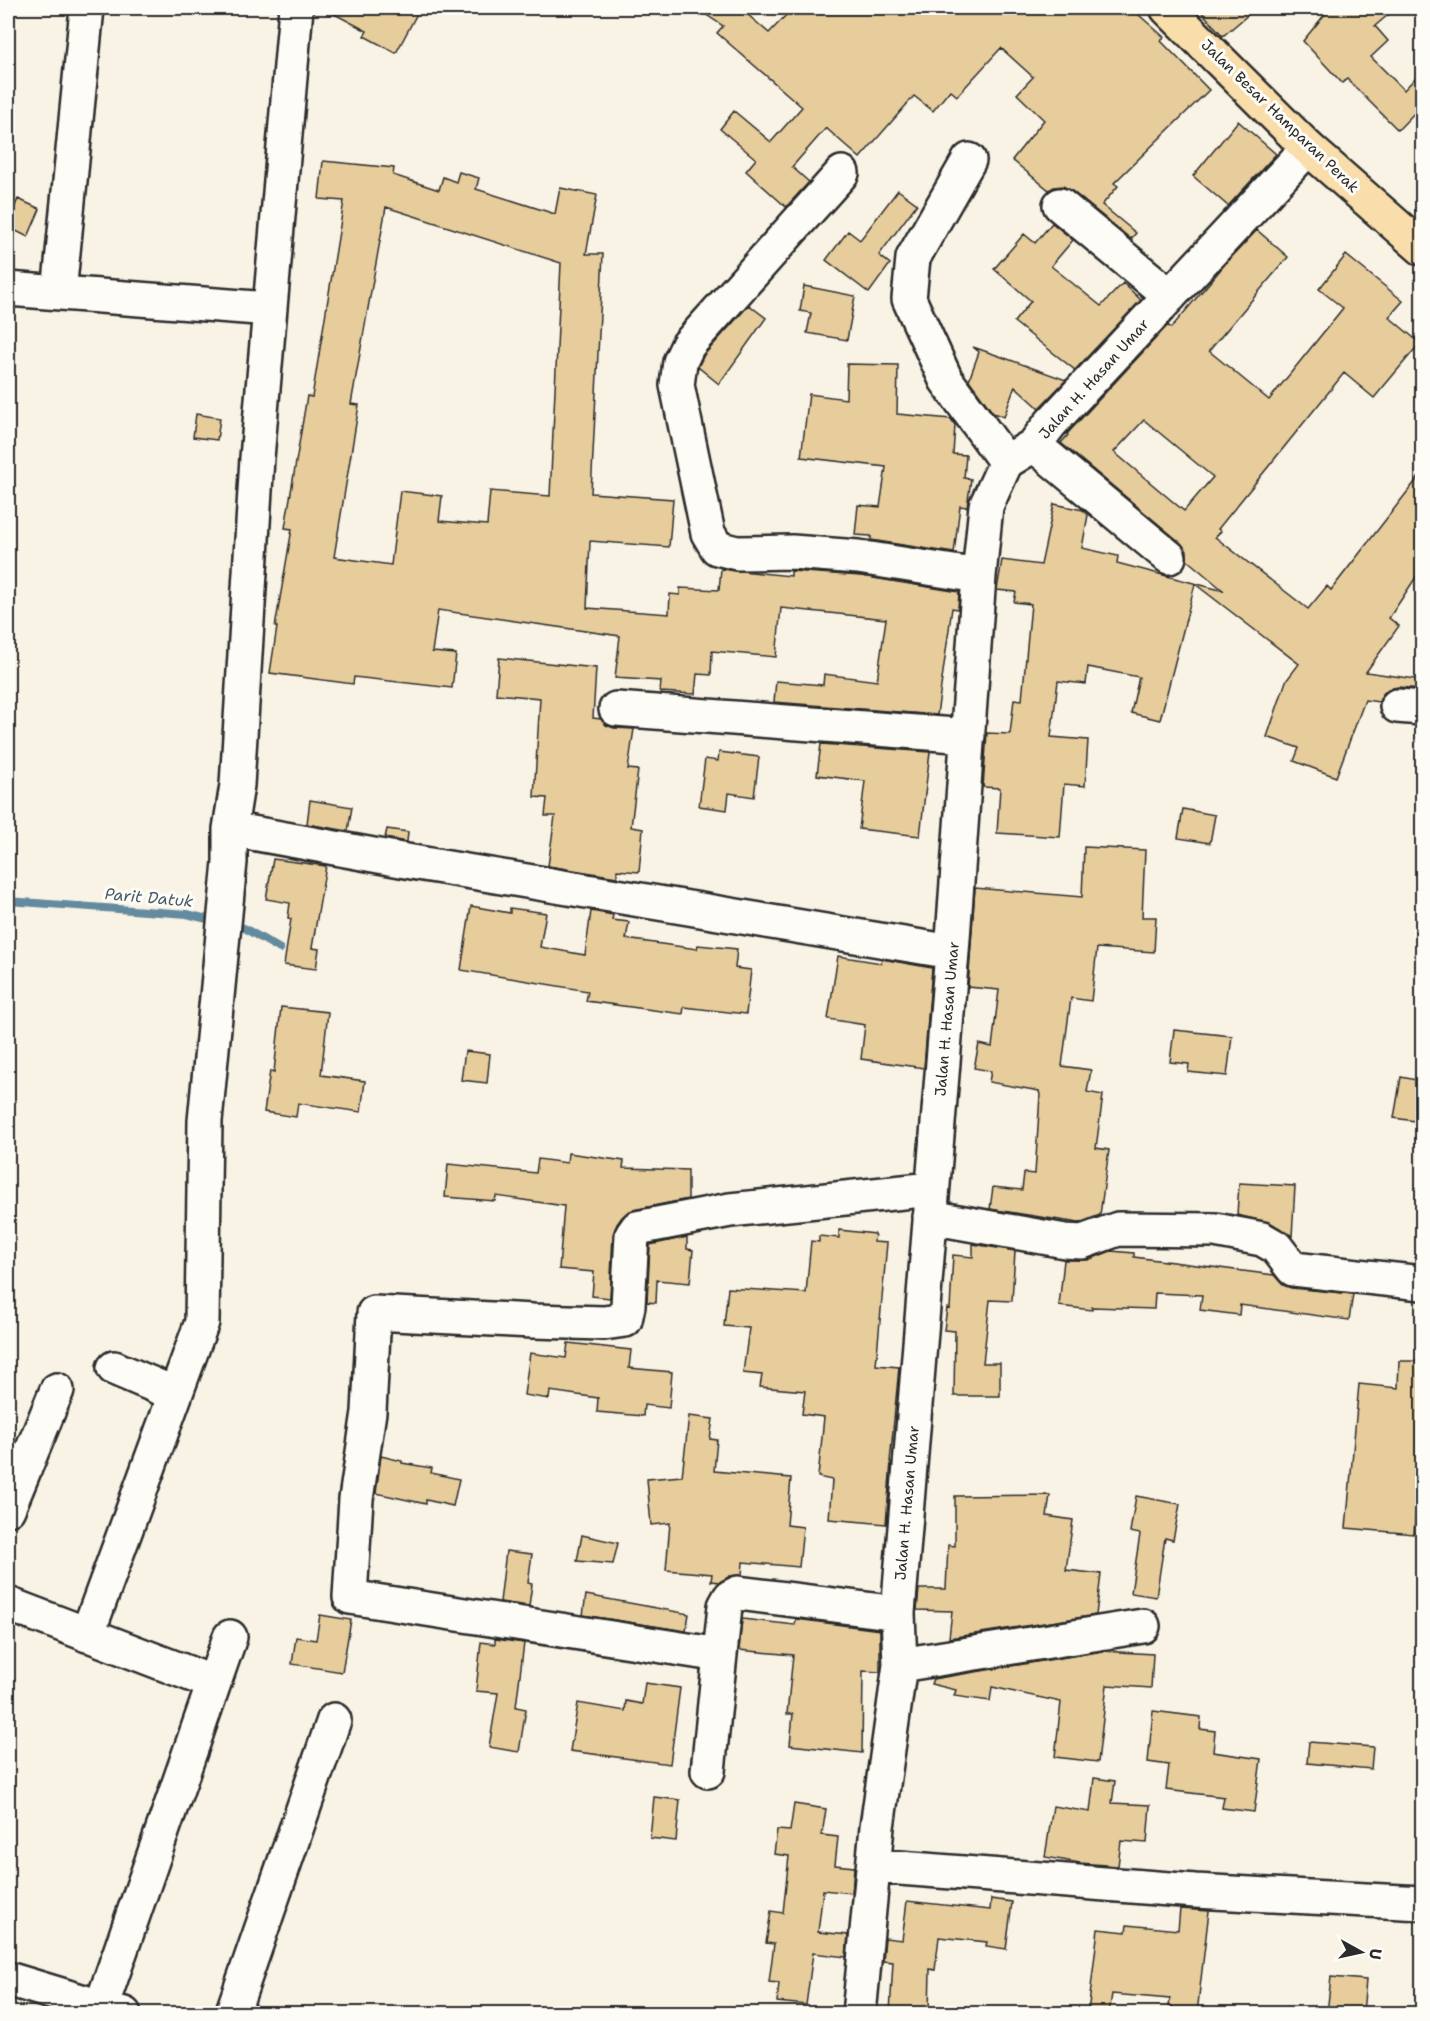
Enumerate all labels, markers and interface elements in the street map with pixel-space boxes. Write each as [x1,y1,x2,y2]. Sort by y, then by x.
street label: Jalan Besar Hamparan Perak [1197,35,1363,197]
street label: Jalan H. Hasan Umar [1035,315,1153,443]
water label: Parit Datuk [104,883,194,912]
street label: Jalan H. Hasan Umar [930,941,964,1097]
street label: Jalan H. Hasan Umar [890,1425,924,1581]
north arrow [1331,1922,1391,1982]
text: U [1364,1947,1387,1961]

